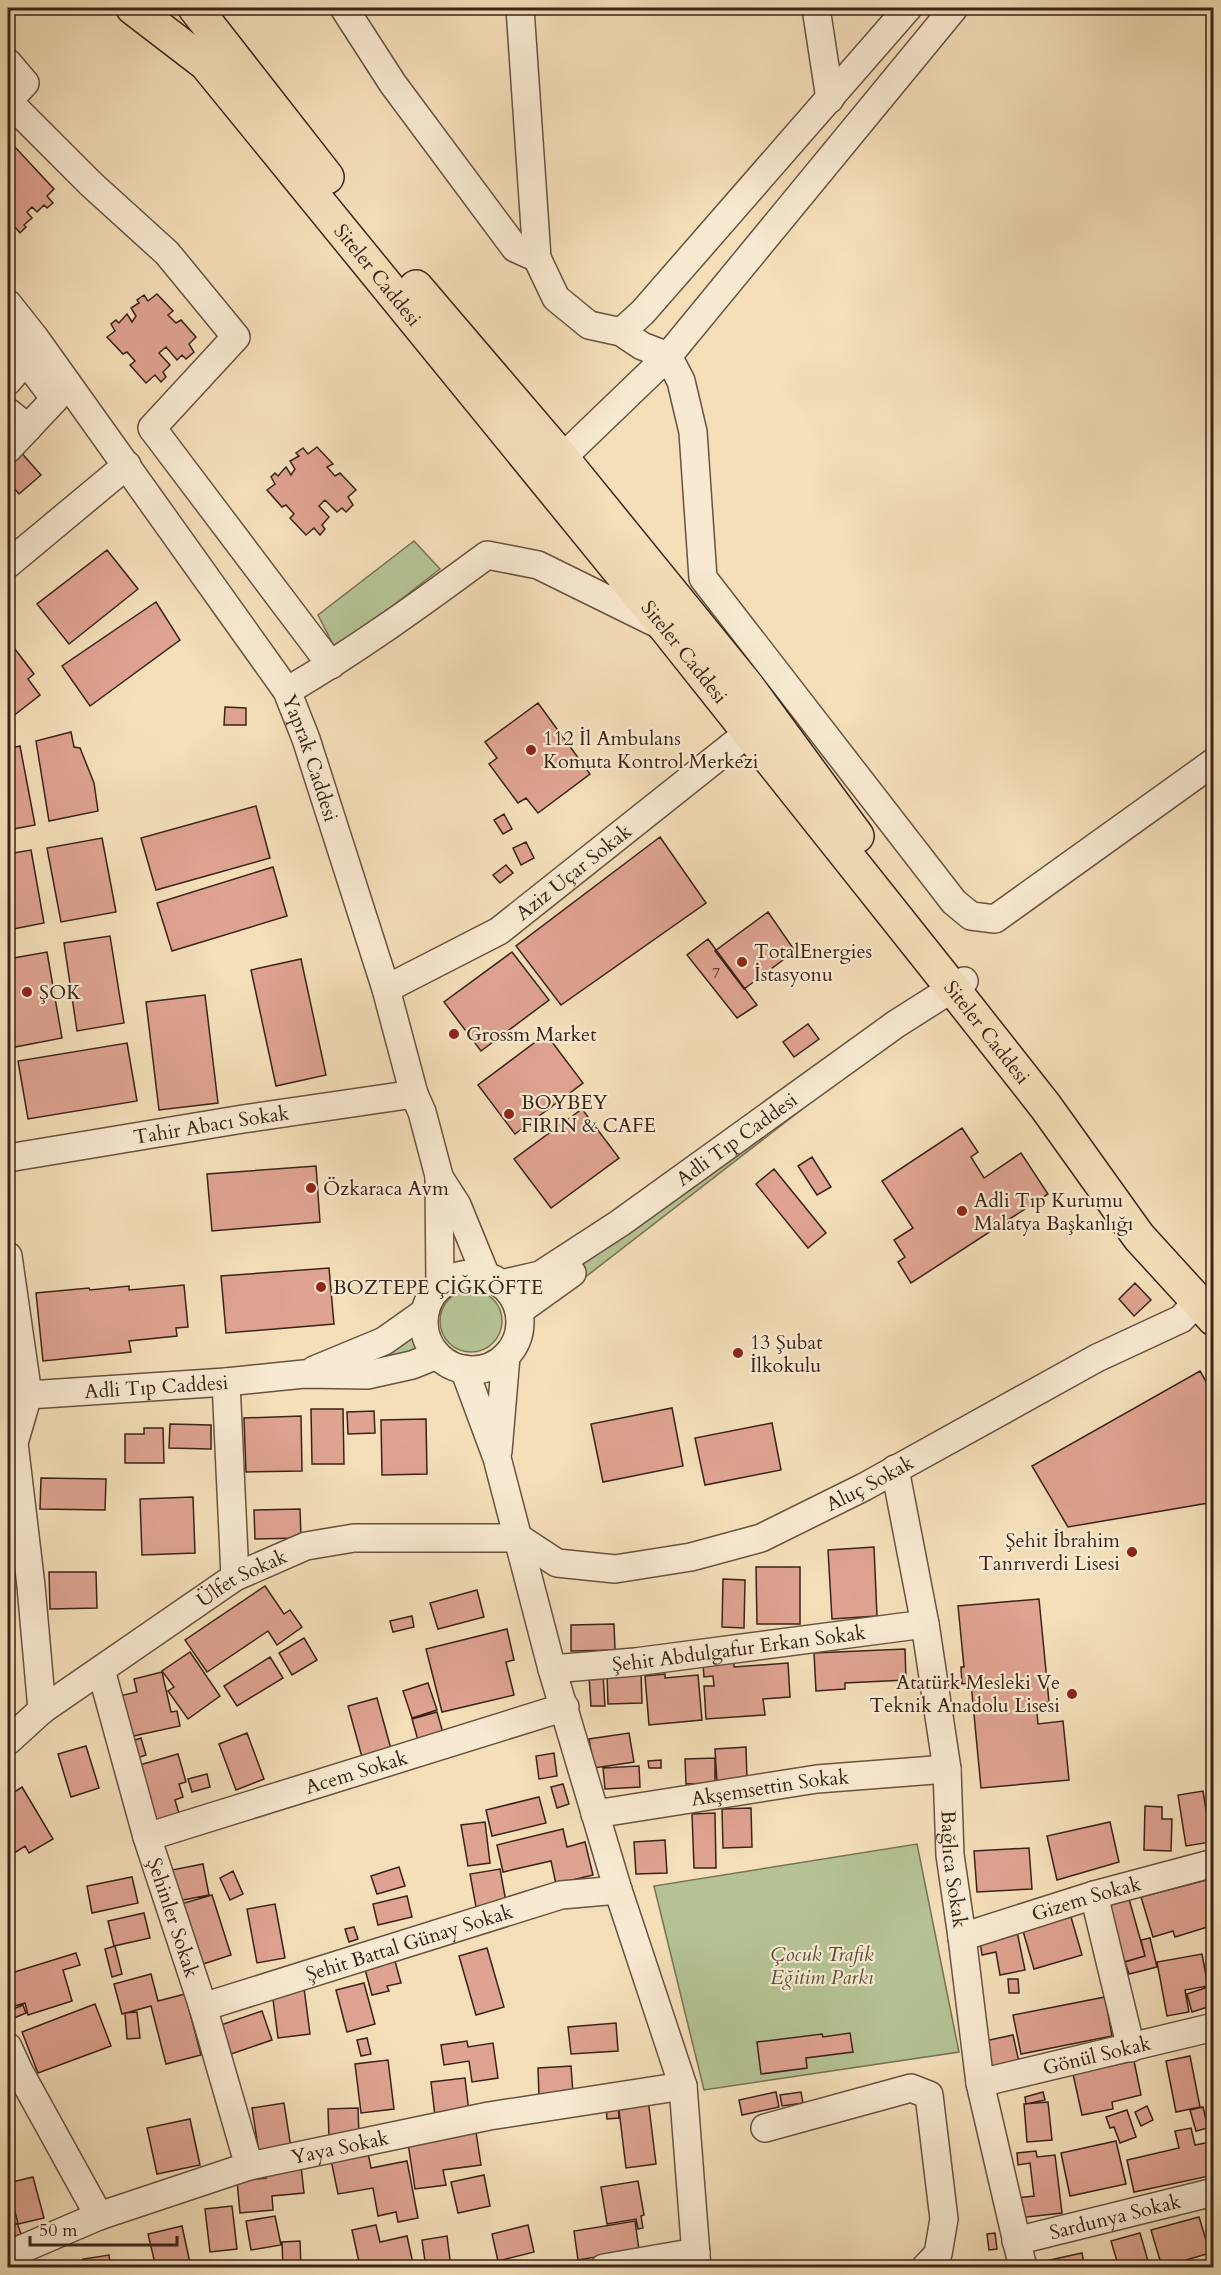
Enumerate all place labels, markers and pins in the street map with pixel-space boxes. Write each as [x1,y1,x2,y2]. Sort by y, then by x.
place label: 112 İl Ambulans Komuta Kontrol Merkezi [543,725,759,775]
marker: 112 İl Ambulans Komuta Kontrol Merkezi [524,743,538,757]
place label: TotalEnergies İstasyonu [754,938,872,988]
marker: TotalEnergies İstasyonu [735,955,749,969]
place label: ŞOK [39,979,81,1006]
marker: ŞOK [20,985,34,999]
place label: Grossm Market [466,1021,597,1048]
marker: Grossm Market [447,1027,461,1041]
place label: BOYBEY FIRIN & CAFE [521,1089,656,1139]
marker: BOYBEY FIRIN & CAFE [502,1107,516,1121]
place label: Özkaraca Avm [323,1175,449,1202]
marker: Özkaraca Avm [304,1181,318,1195]
place label: Adli Tıp Kurumu Malatya Başkanlığı [974,1187,1134,1237]
marker: Adli Tıp Kurumu Malatya Başkanlığı [955,1204,969,1218]
place label: BOZTEPE ÇİĞKÖFTE [333,1274,543,1301]
marker: BOZTEPE ÇİĞKÖFTE [314,1280,328,1294]
place label: 13 Şubat İlkokulu [750,1329,823,1379]
marker: 13 Şubat İlkokulu [731,1346,745,1360]
place label: Şehit İbrahim Tanrıverdi Lisesi [978,1527,1120,1577]
marker: Şehit İbrahim Tanrıverdi Lisesi [1125,1545,1139,1559]
place label: Atatürk Mesleki Ve Teknik Anadolu Lisesi [870,1669,1060,1719]
marker: Atatürk Mesleki Ve Teknik Anadolu Lisesi [1065,1687,1079,1701]

